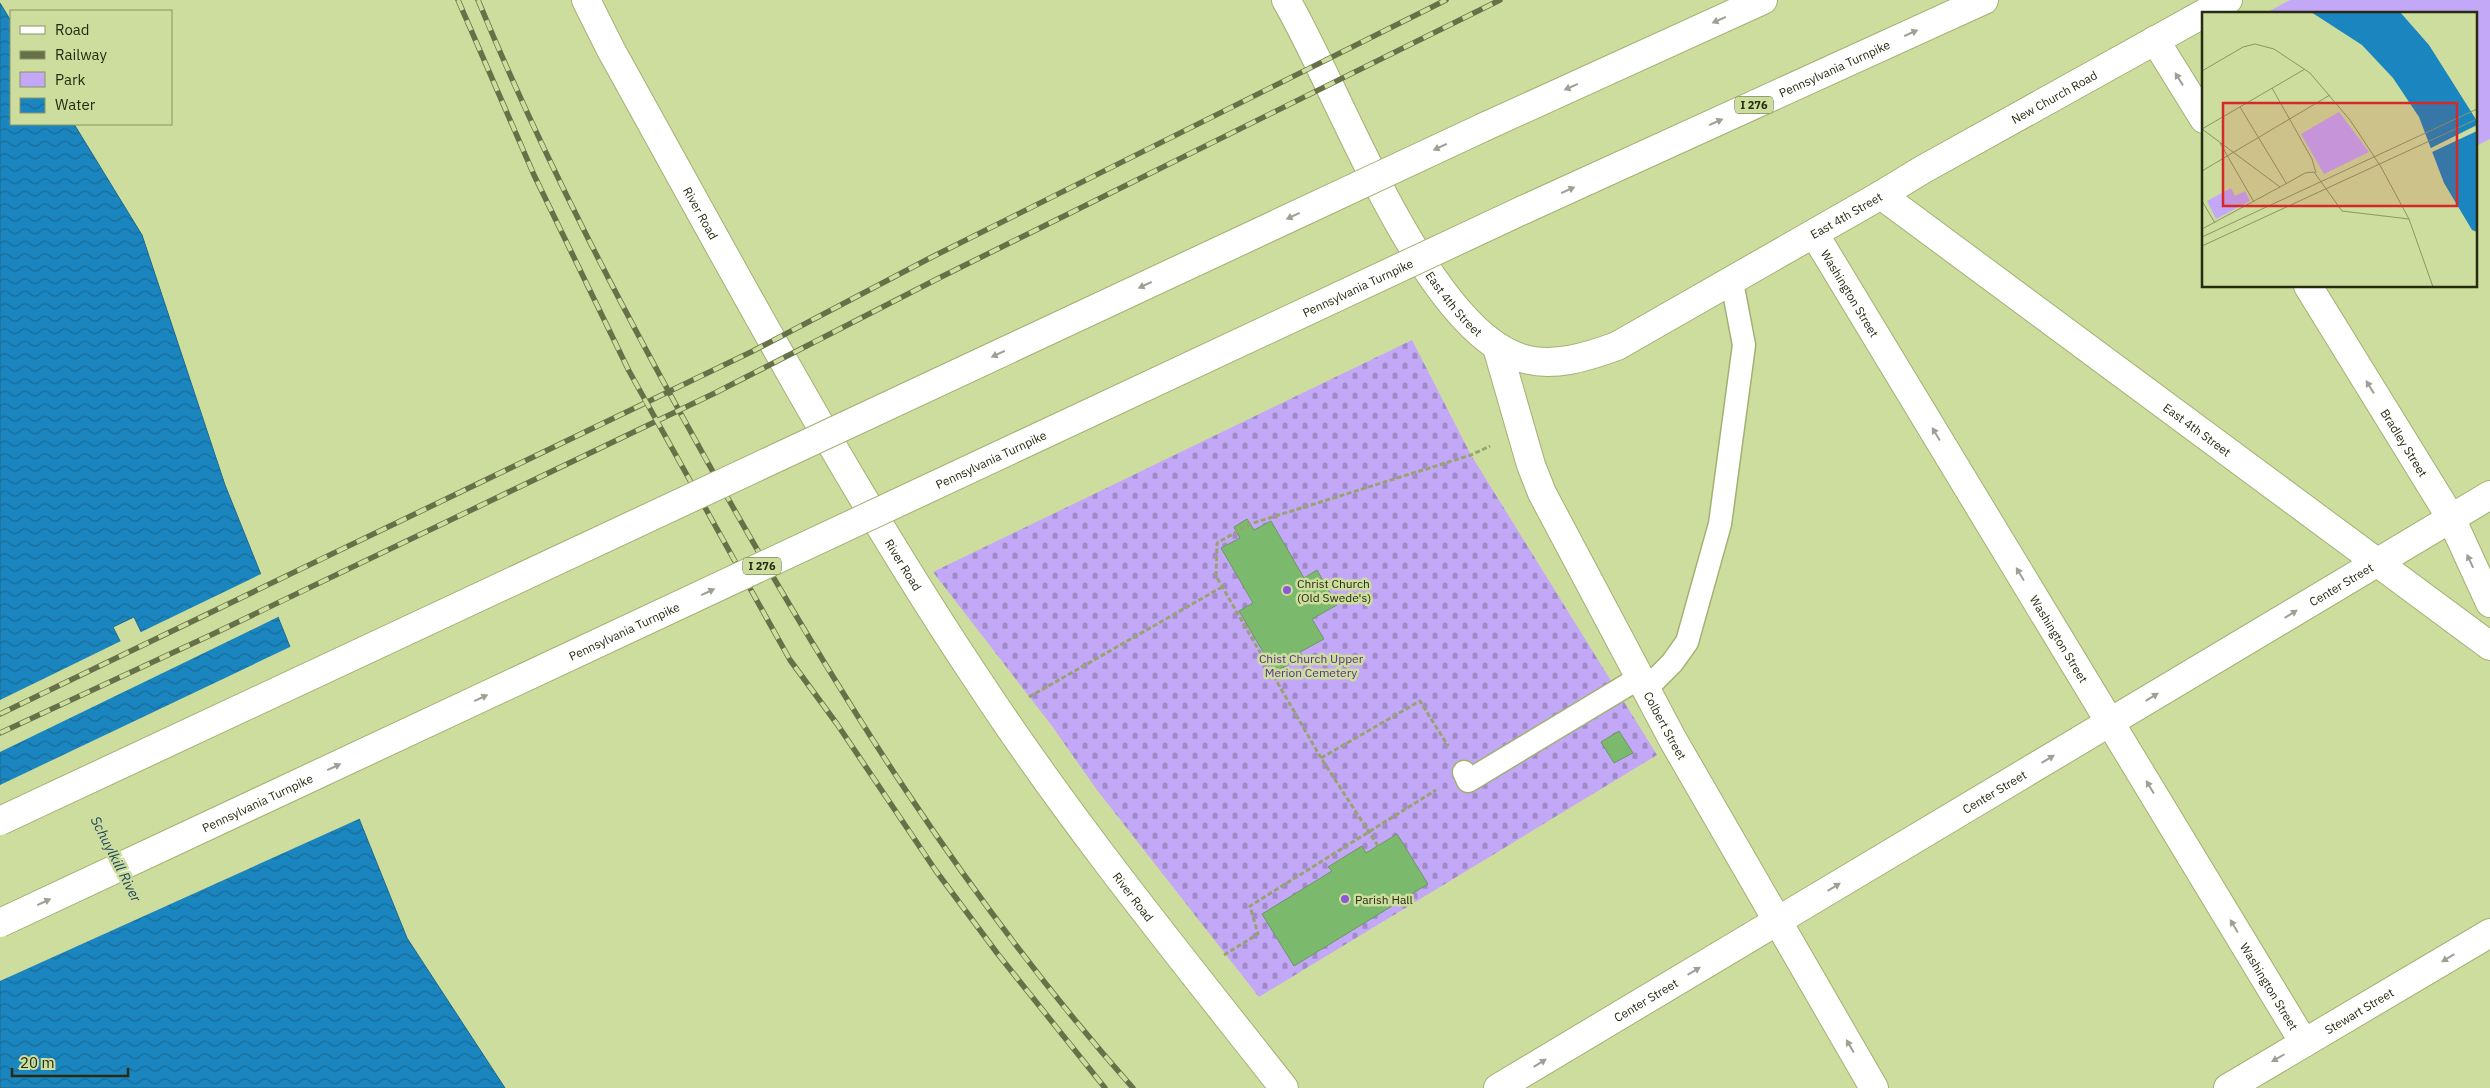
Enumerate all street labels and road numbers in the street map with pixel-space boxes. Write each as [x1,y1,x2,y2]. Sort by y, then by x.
street label: Pennsylvania Turnpike [1776,36,1893,100]
street label: New Church Road [2008,67,2100,127]
road number: I 276 [1735,96,1773,114]
street label: River Road [680,184,722,242]
street label: East 4th Street [1807,189,1885,241]
street label: Washington Street [1818,247,1882,340]
street label: Pennsylvania Turnpike [1300,255,1416,320]
street label: East 4th Street [1423,268,1486,339]
street label: East 4th Street [2161,399,2234,459]
street label: Bradley Street [2378,406,2431,479]
street label: Pennsylvania Turnpike [933,427,1049,491]
street label: River Road [882,536,925,593]
road number: I 276 [743,558,781,574]
street label: Center Street [2306,559,2376,609]
street label: Washington Street [2027,592,2092,685]
street label: Pennsylvania Turnpike [566,598,682,663]
street label: Colbert Street [1641,689,1690,762]
street label: Center Street [1959,767,2029,816]
street label: Pennsylvania Turnpike [199,770,315,835]
street label: River Road [1110,869,1157,924]
street label: Washington Street [2237,940,2302,1033]
street label: Center Street [1611,975,1680,1025]
street label: Stewart Street [2322,984,2396,1037]

